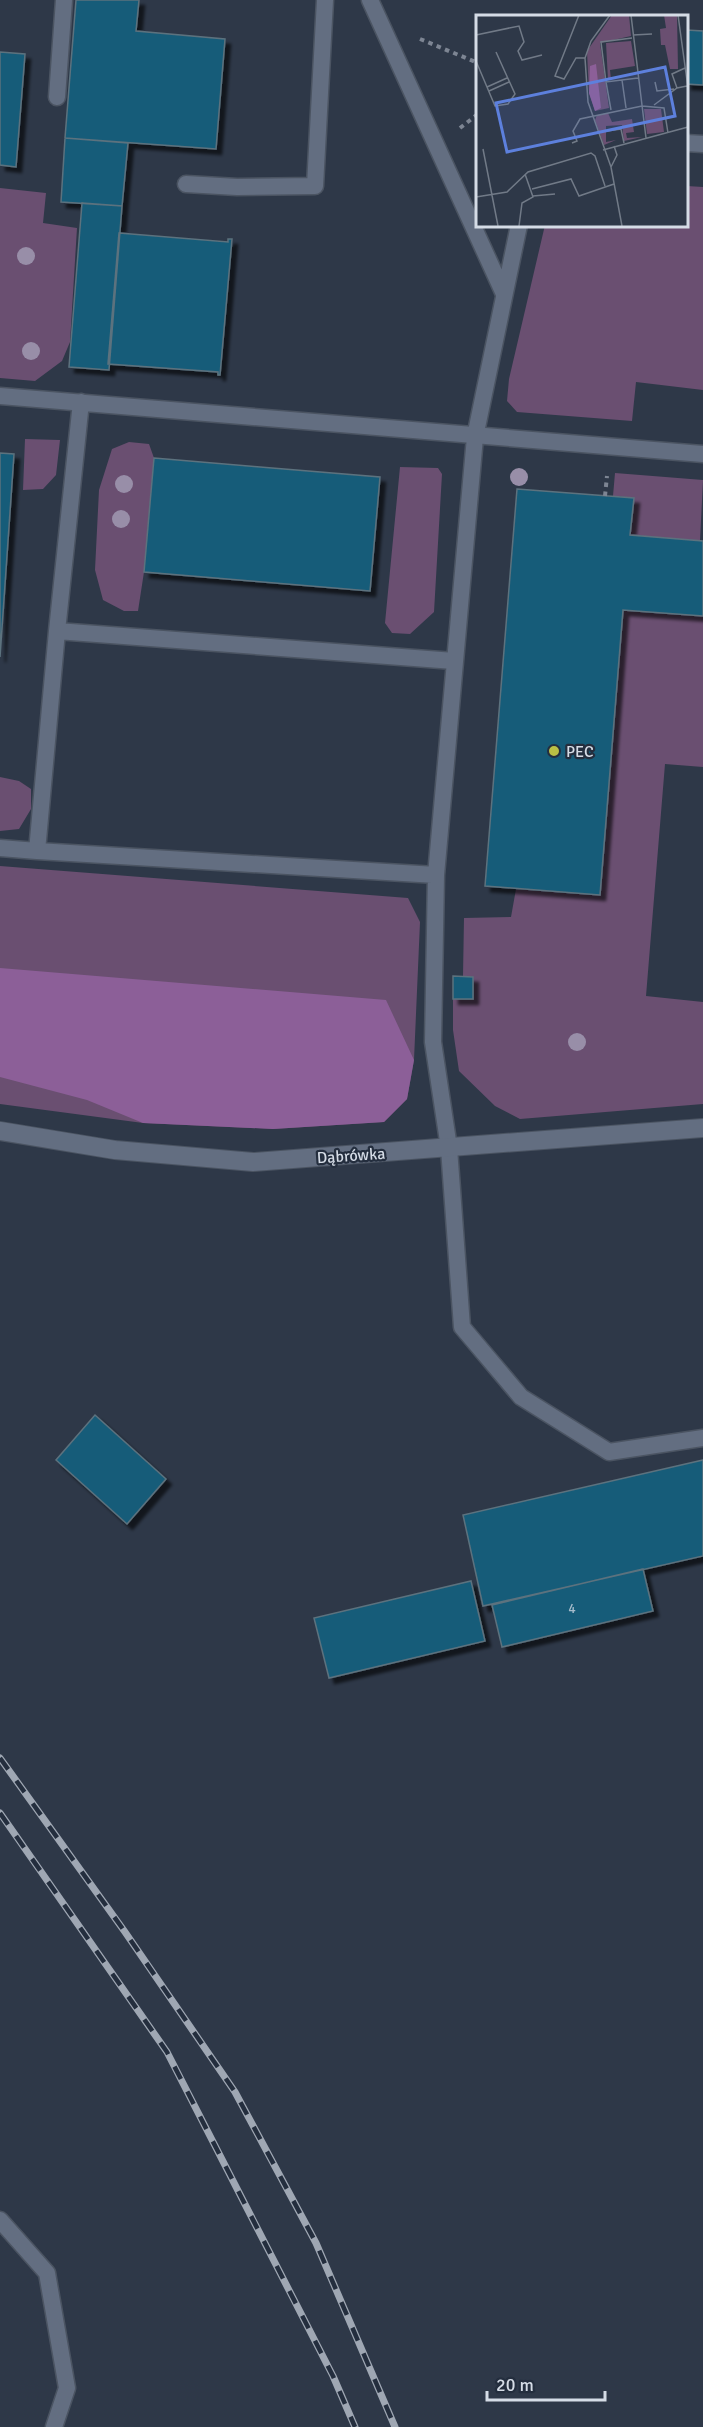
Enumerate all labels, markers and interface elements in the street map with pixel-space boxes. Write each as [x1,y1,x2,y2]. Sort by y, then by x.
inset map [476,15,688,226]
place label: PEC [566,742,594,762]
marker: PEC [547,744,561,758]
street label: Dąbrówka [316,1144,386,1168]
house number: 4 [568,1600,576,1617]
scale bar [487,2364,606,2402]
text: 20 m [496,2374,534,2396]

